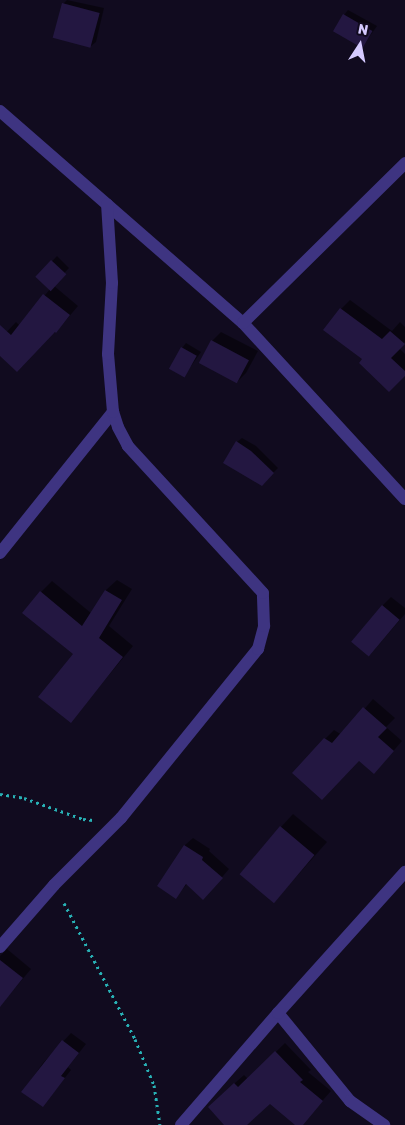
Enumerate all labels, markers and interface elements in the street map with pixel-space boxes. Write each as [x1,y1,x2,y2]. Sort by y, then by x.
north arrow [335,20,385,70]
text: N [356,20,370,39]

